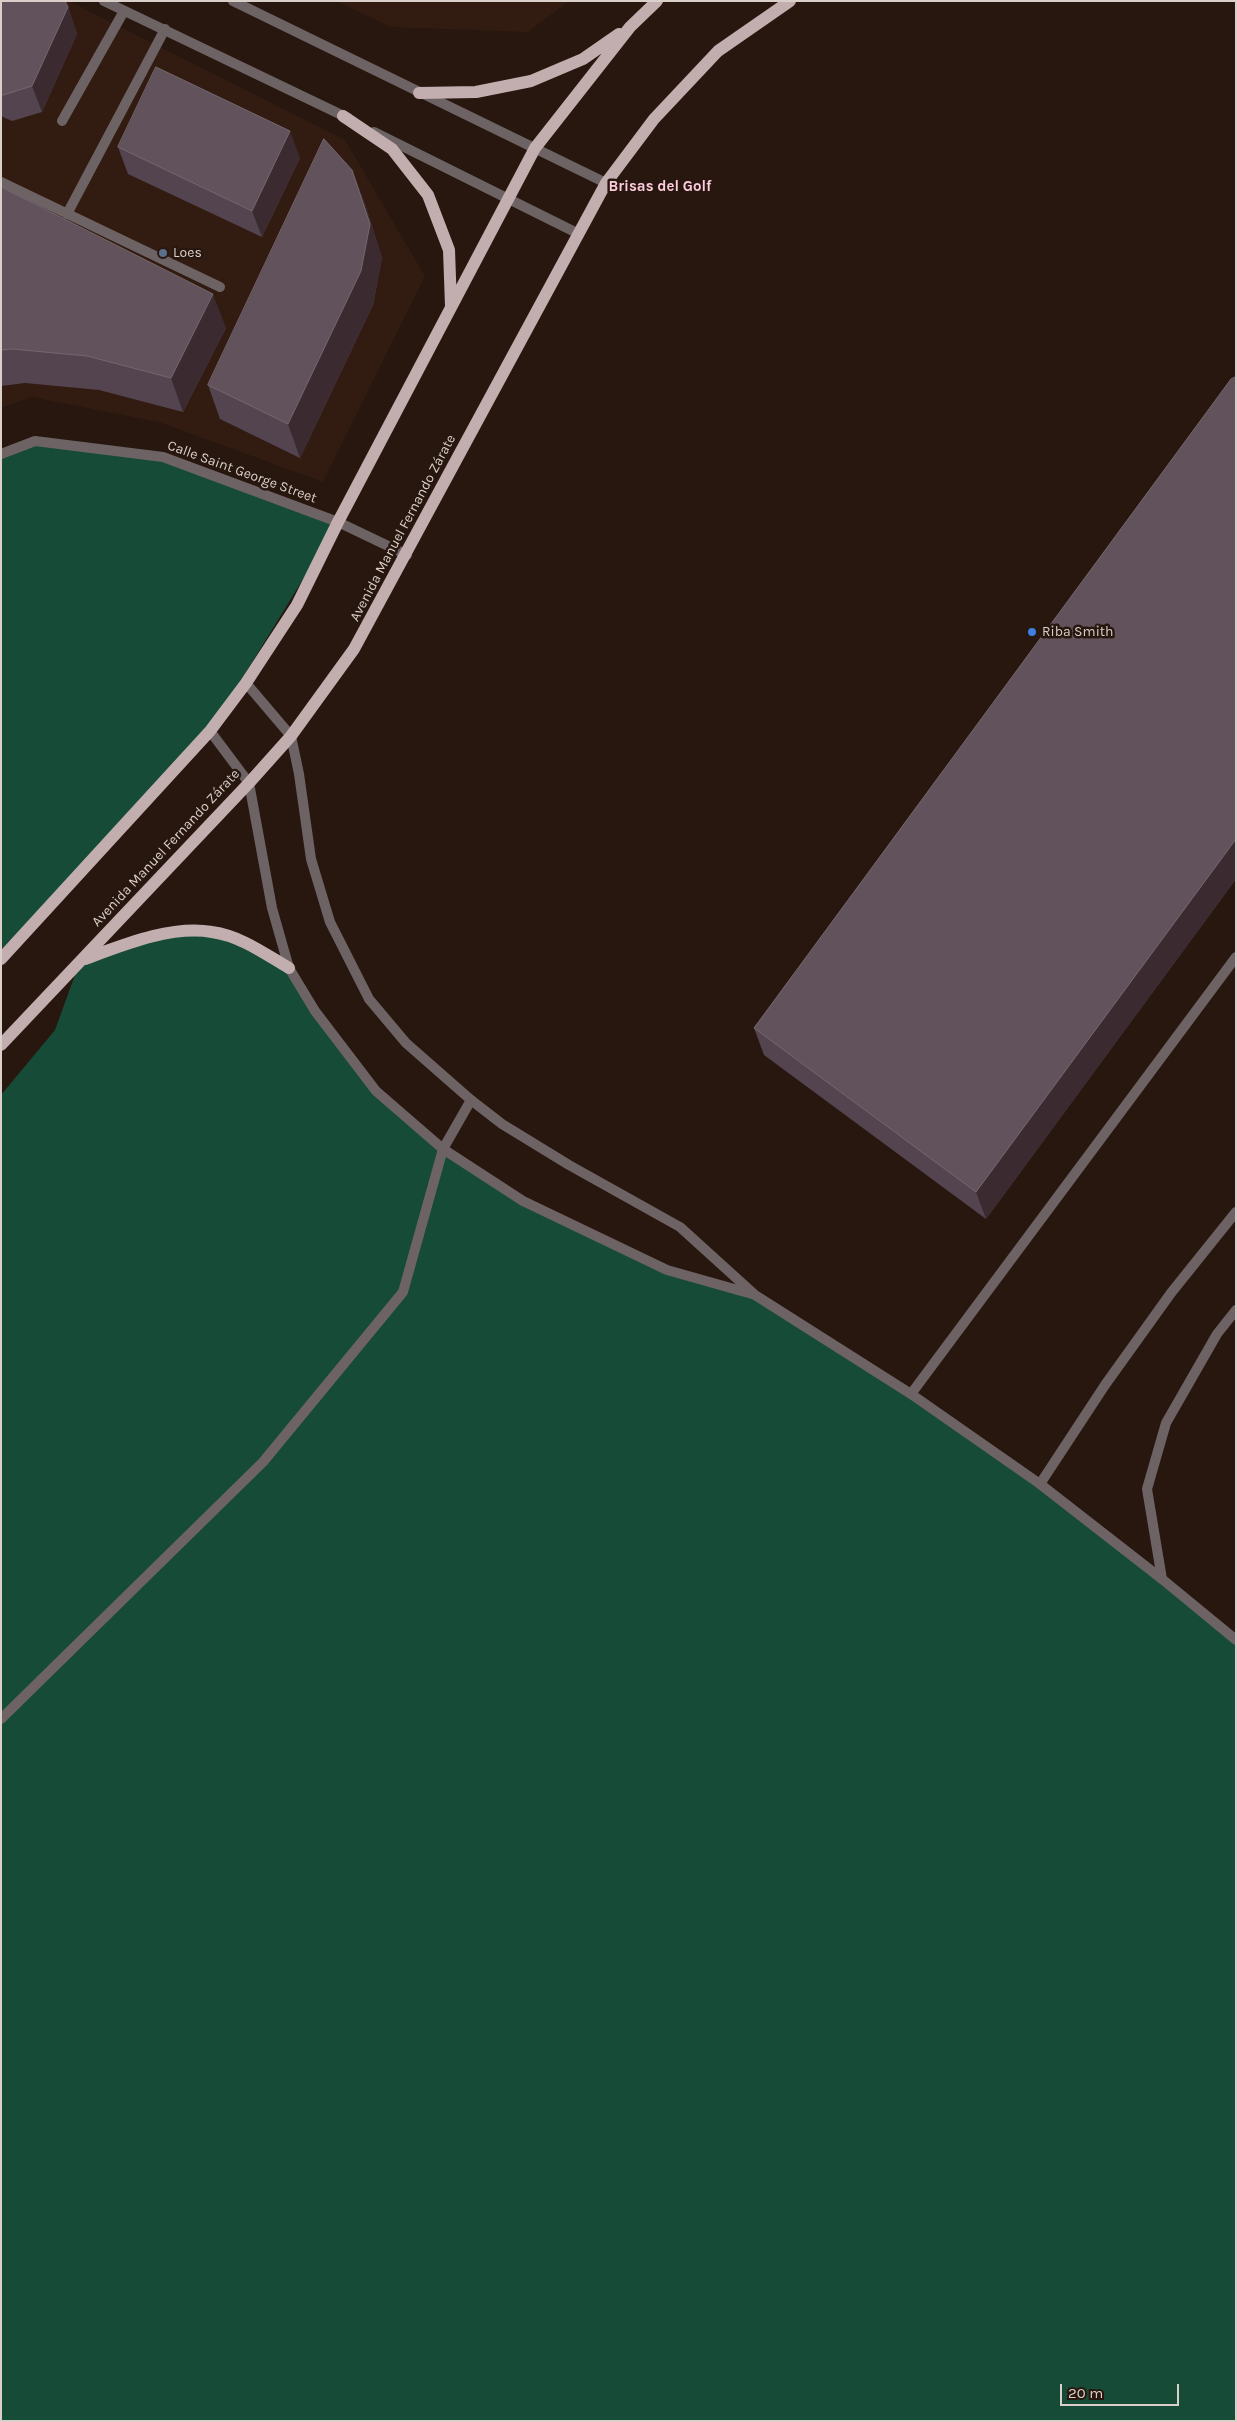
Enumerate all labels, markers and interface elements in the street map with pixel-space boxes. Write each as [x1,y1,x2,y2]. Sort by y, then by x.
district label: Brisas del Golf [608,178,712,196]
place label: Loes [173,245,202,261]
marker: Loes [157,247,169,259]
street label: Avenida Manuel Fernando Zárate [346,432,460,624]
street label: Calle Saint George Street [165,437,319,507]
place label: Riba Smith [1042,624,1114,640]
marker: Riba Smith [1026,626,1038,638]
street label: Avenida Manuel Fernando Zárate [89,766,243,930]
scale bar [1062,2374,1181,2406]
text: 20 m [1068,2384,1103,2402]

